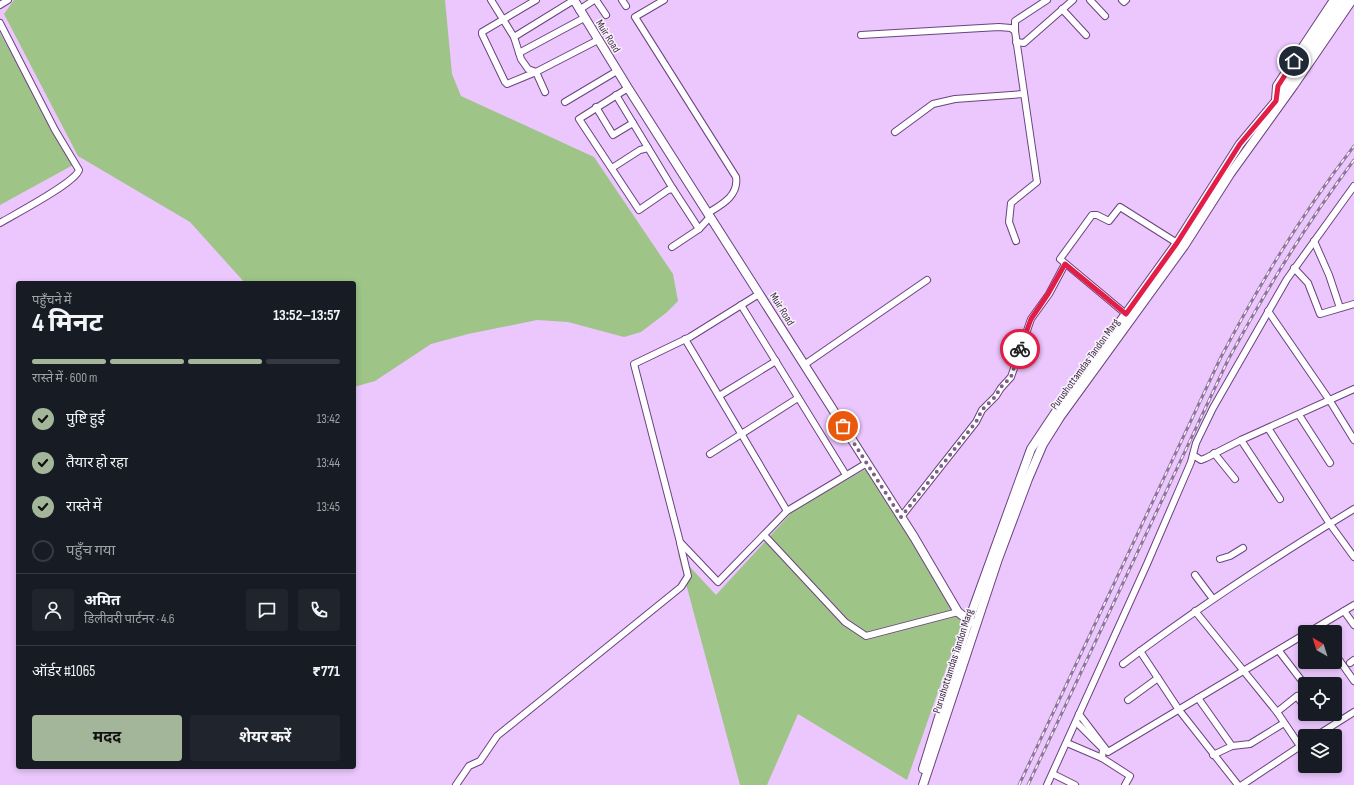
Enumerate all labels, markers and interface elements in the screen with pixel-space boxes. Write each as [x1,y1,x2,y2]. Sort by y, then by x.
street label: Muir Road [593,17,623,55]
pin [1277,44,1311,78]
icon: home [1283,50,1305,72]
street label: Muir Road [767,290,797,328]
text: पहुँचने में [32,292,72,308]
text: 13:52–13:57 [273,306,340,325]
text: 4 मिनट [32,308,103,339]
street label: Purushottamdas Tandon Marg [1048,316,1123,412]
courier [1000,329,1040,369]
icon: bike [1009,338,1031,360]
text: रास्ते में · 600 m [32,370,97,386]
icon: check [32,408,54,430]
text: पुष्टि हुई [66,409,105,428]
pin [826,409,860,443]
text: 13:42 [317,411,340,427]
icon: bag [832,415,854,437]
icon: check [32,452,54,474]
text: तैयार हो रहा [66,453,128,472]
text: 13:44 [317,455,340,471]
icon: check [32,496,54,518]
text: रास्ते में [66,497,102,516]
text: 13:45 [317,499,340,515]
text: पहुँच गया [66,541,115,560]
button: person [32,589,74,631]
button: chat [246,589,288,631]
button: phone [298,589,340,631]
text: अमित [84,591,120,610]
street label: Purushottamdas Tandon Marg [930,607,976,715]
text: डिलीवरी पार्टनर · 4.6 [84,611,174,627]
north arrow [1298,625,1342,669]
map controls [1298,625,1342,773]
text: ऑर्डर #1065 [32,662,95,681]
text: ₹771 [312,662,340,681]
button: locate [1298,677,1342,721]
button: मदद [32,715,182,761]
button: शेयर करें [190,715,340,761]
button: layers [1298,729,1342,773]

